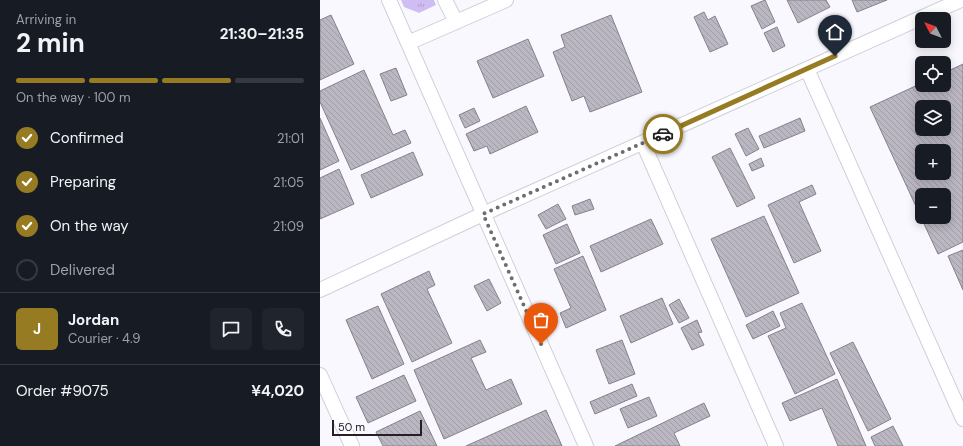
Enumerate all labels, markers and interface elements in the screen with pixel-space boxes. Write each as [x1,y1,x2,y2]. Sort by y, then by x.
text: Arriving in [16,11,76,28]
north arrow [915,12,951,48]
map controls [915,12,951,224]
pin [818,15,852,56]
icon: home [824,21,846,43]
text: 21:30–21:35 [220,24,304,44]
text: 2 min [16,26,85,60]
button: locate [915,56,951,92]
text: On the way · 100 m [16,89,131,106]
button: layers [915,100,951,136]
courier [643,114,683,154]
icon: car [652,123,674,145]
icon: check [16,127,38,149]
text: Confirmed [50,128,124,148]
text: 21:01 [277,130,304,147]
button: + [915,144,951,180]
icon: check [16,171,38,193]
text: Preparing [50,172,116,192]
text: 21:05 [273,174,304,191]
button: − [915,188,951,224]
icon: check [16,215,38,237]
text: On the way [50,216,129,236]
text: 21:09 [273,218,304,235]
text: Delivered [50,260,115,280]
pin [524,303,558,344]
button: chat [210,308,252,350]
button: phone [262,308,304,350]
icon: bag [530,309,552,331]
text: Jordan [68,310,119,330]
text: J [33,319,41,339]
text: Courier · 4.9 [68,330,140,347]
text: Order #9075 [16,381,109,401]
text: ¥4,020 [251,381,304,401]
scale bar [332,418,422,437]
text: 50 m [338,420,365,434]

